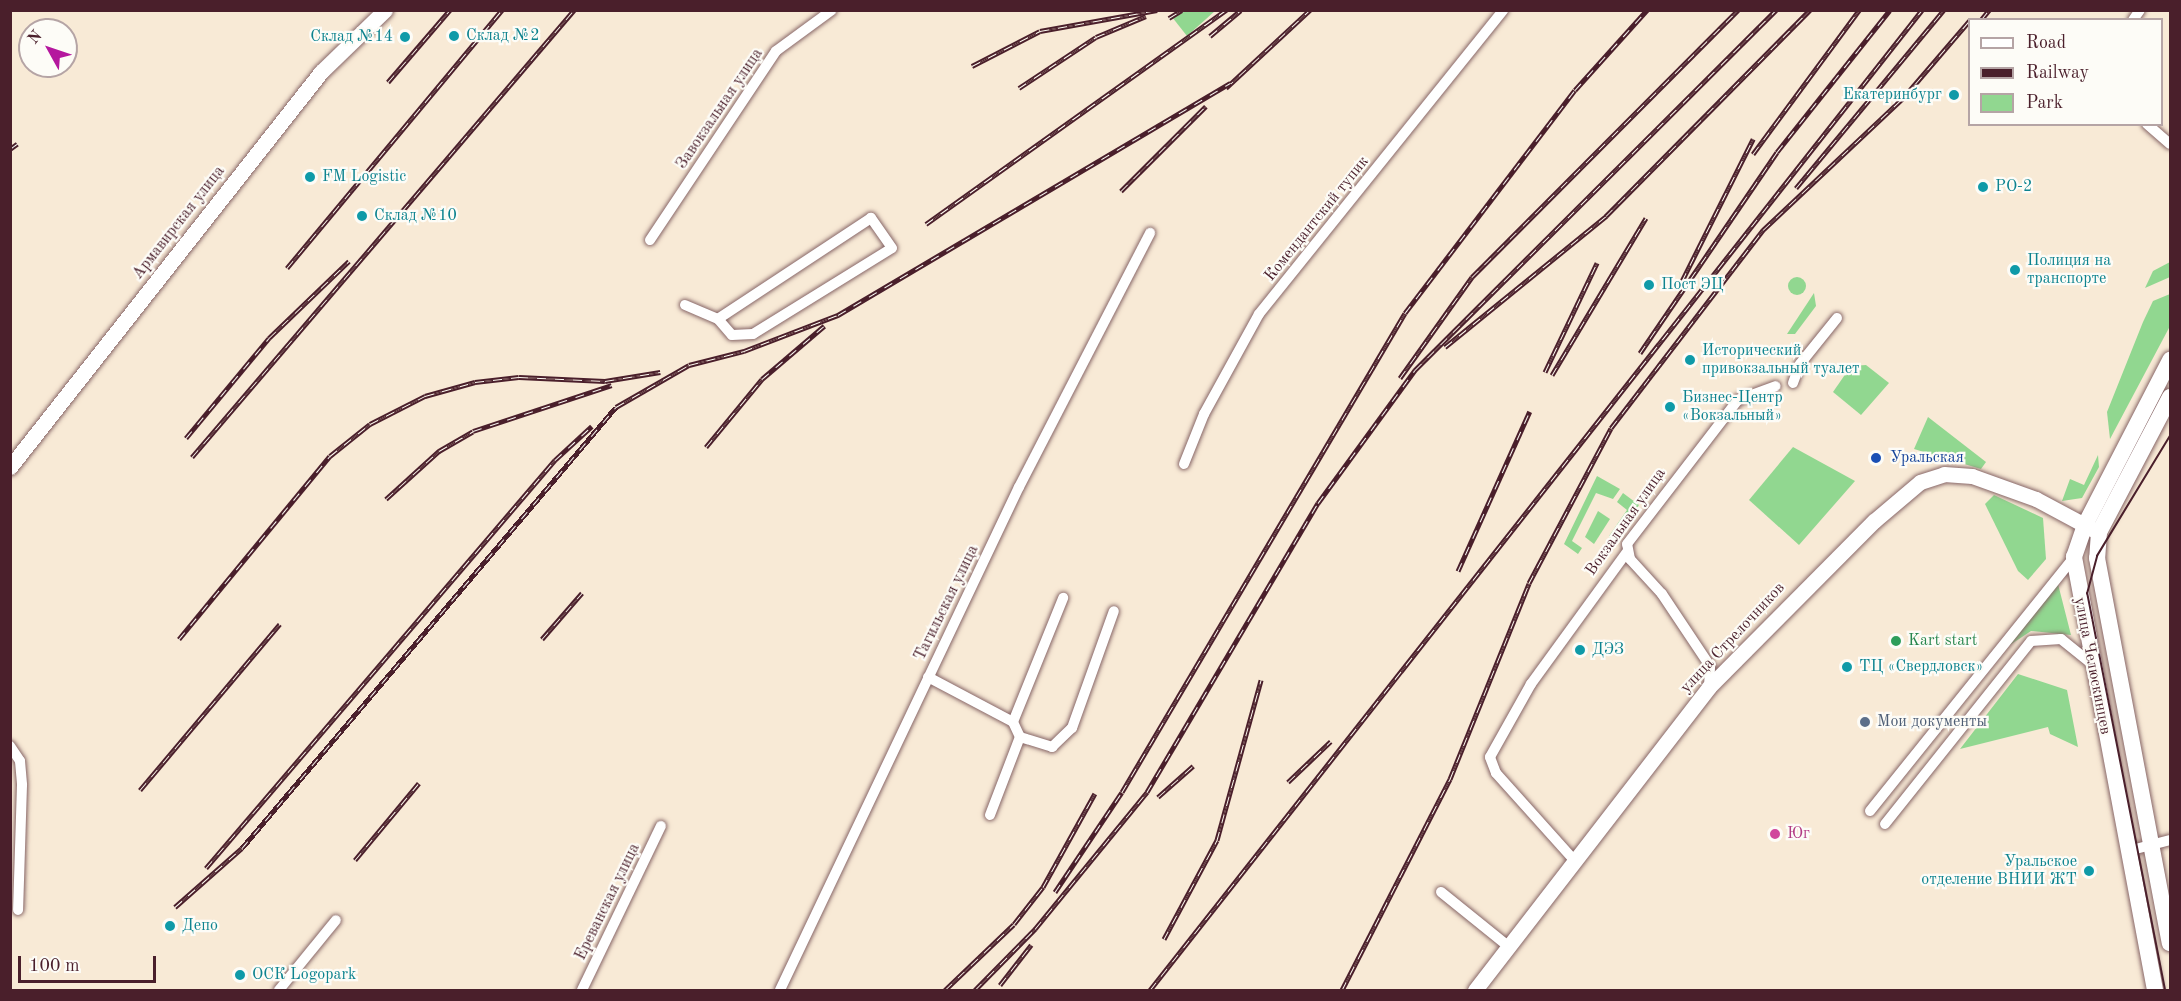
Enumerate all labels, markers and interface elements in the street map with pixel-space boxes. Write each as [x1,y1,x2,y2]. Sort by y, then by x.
north arrow [18,18,78,78]
legend [1968,18,2163,126]
place label: Склад №2 [466,26,539,46]
place label: Склад №14 [310,27,393,47]
text: N [26,28,46,48]
marker: Склад №2 [447,29,461,43]
marker: Склад №14 [398,30,412,44]
text: Road [2026,34,2066,52]
street label: Завокзальная улица [672,45,768,173]
text: Railway [2026,64,2089,82]
place label: Екатеринбург [1843,85,1942,105]
marker: Екатеринбург [1947,88,1961,102]
text: Park [2026,94,2063,112]
street label: Комендантский тупик [1261,153,1373,285]
street label: Армавирская улица [129,162,229,284]
place label: FM Logistic [322,167,406,187]
marker: FM Logistic [303,170,317,184]
place label: РО-2 [1995,177,2032,197]
marker: РО-2 [1976,180,1990,194]
place label: Склад №10 [374,206,457,226]
marker: Склад №10 [355,209,369,223]
place label: Полиция на транспорте [2027,251,2111,289]
marker: Полиция на транспорте [2008,263,2022,277]
place label: Пост ЭЦ [1661,275,1724,295]
marker: Пост ЭЦ [1642,278,1656,292]
place label: Исторический привокзальный туалет [1702,341,1860,379]
marker: Исторический привокзальный туалет [1683,353,1697,367]
place label: Бизнес-Центр «Вокзальный» [1682,388,1783,426]
marker: Бизнес-Центр «Вокзальный» [1663,400,1677,414]
place label: Уральская [1890,448,1964,468]
marker: Уральская [1867,449,1885,467]
street label: Вокзальная улица [1582,465,1670,579]
street label: Тагильская улица [911,542,983,664]
street label: улица Стрелочников [1677,579,1789,697]
street label: улица Челюскинцев [2069,596,2115,736]
place label: Kart start [1908,631,1977,651]
marker: Kart start [1889,634,1903,648]
place label: ДЭЗ [1592,640,1624,660]
marker: ДЭЗ [1573,643,1587,657]
place label: ТЦ «Свердловск» [1859,657,1983,677]
marker: ТЦ «Свердловск» [1840,660,1854,674]
place label: Мои документы [1877,712,1987,732]
marker: Мои документы [1858,715,1872,729]
place label: Юг [1787,824,1810,844]
marker: Юг [1768,827,1782,841]
street label: Ереванская улица [571,840,645,964]
place label: Уральское отделение ВНИИ ЖТ [1921,852,2077,890]
marker: Уральское отделение ВНИИ ЖТ [2082,864,2096,878]
place label: Депо [182,916,218,936]
marker: Депо [163,919,177,933]
scale bar [21,944,159,982]
text: 100 m [29,957,80,975]
place label: ОСК Logopark [252,965,356,985]
marker: ОСК Logopark [233,968,247,982]

